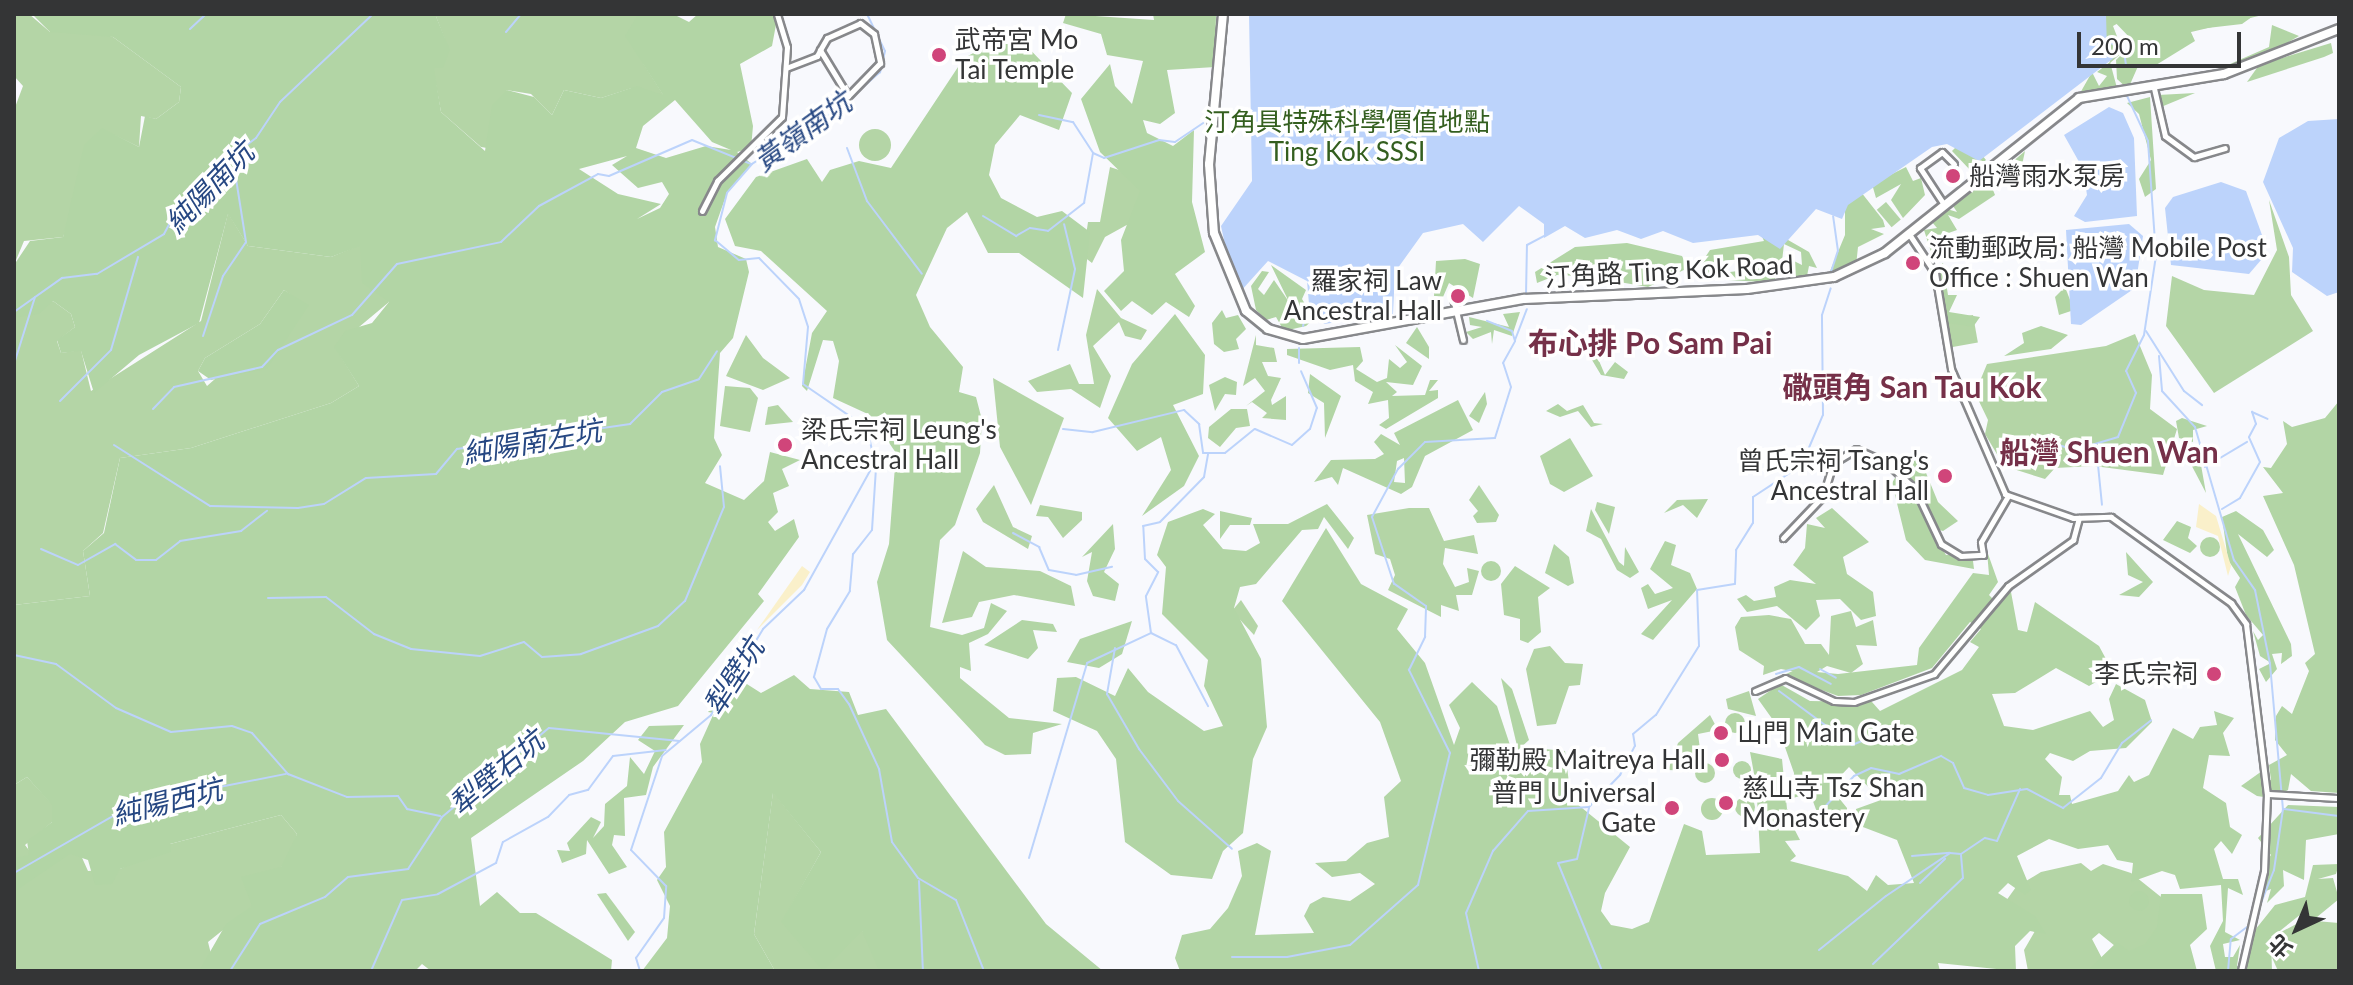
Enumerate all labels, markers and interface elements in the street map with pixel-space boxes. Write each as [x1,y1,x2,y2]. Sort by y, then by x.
scale bar [2081,16,2245,66]
place label: 武帝宮 Mo Tai Temple [955,24,1078,86]
text: 200 m [2091,31,2159,60]
marker: 武帝宮 Mo Tai Temple [930,46,948,64]
water label: 黃嶺南坑 [747,84,857,178]
park label: 汀角具特殊科學價值地點 Ting Kok SSSI [1204,106,1490,168]
water label: 純陽南坑 [158,135,260,239]
place label: 船灣雨水泵房 [1969,160,2125,192]
marker: 船灣雨水泵房 [1944,167,1962,185]
place label: 流動郵政局: 船灣 Mobile Post Office : Shuen Wan [1929,232,2267,294]
street label: 汀角路 Ting Kok Road [1544,249,1794,293]
marker: 流動郵政局: 船灣 Mobile Post Office : Shuen Wan [1904,254,1922,272]
place label: 羅家祠 Law Ancestral Hall [1284,265,1442,326]
marker: 羅家祠 Law Ancestral Hall [1449,287,1467,305]
district label: 布心排 Po Sam Pai [1528,324,1772,360]
district label: 䃟頭角 San Tau Kok [1782,368,2042,404]
water label: 純陽南左坑 [460,412,604,470]
place label: 梁氏宗祠 Leung's Ancestral Hall [801,414,997,476]
district label: 船灣 Shuen Wan [1999,433,2219,469]
marker: 梁氏宗祠 Leung's Ancestral Hall [776,436,794,454]
place label: 曾氏宗祠 Tsang's Ancestral Hall [1737,445,1929,506]
marker: 曾氏宗祠 Tsang's Ancestral Hall [1936,467,1954,485]
water label: 犁壁坑 [696,632,770,720]
place label: 李氏宗祠 [2094,658,2198,690]
marker: 李氏宗祠 [2205,665,2223,683]
place label: 山門 Main Gate [1737,717,1914,749]
water label: 犁壁右坑 [442,723,550,821]
marker: 山門 Main Gate [1712,724,1730,742]
place label: 彌勒殿 Maitreya Hall [1469,744,1706,776]
marker: 彌勒殿 Maitreya Hall [1713,751,1731,769]
water label: 純陽西坑 [109,771,225,831]
place label: 慈山寺 Tsz Shan Monastery [1742,772,1925,834]
place label: 普門 Universal Gate [1491,777,1656,838]
marker: 慈山寺 Tsz Shan Monastery [1717,794,1735,812]
marker: 普門 Universal Gate [1663,799,1681,817]
north arrow [2257,889,2337,969]
text: 北 [2263,929,2297,964]

